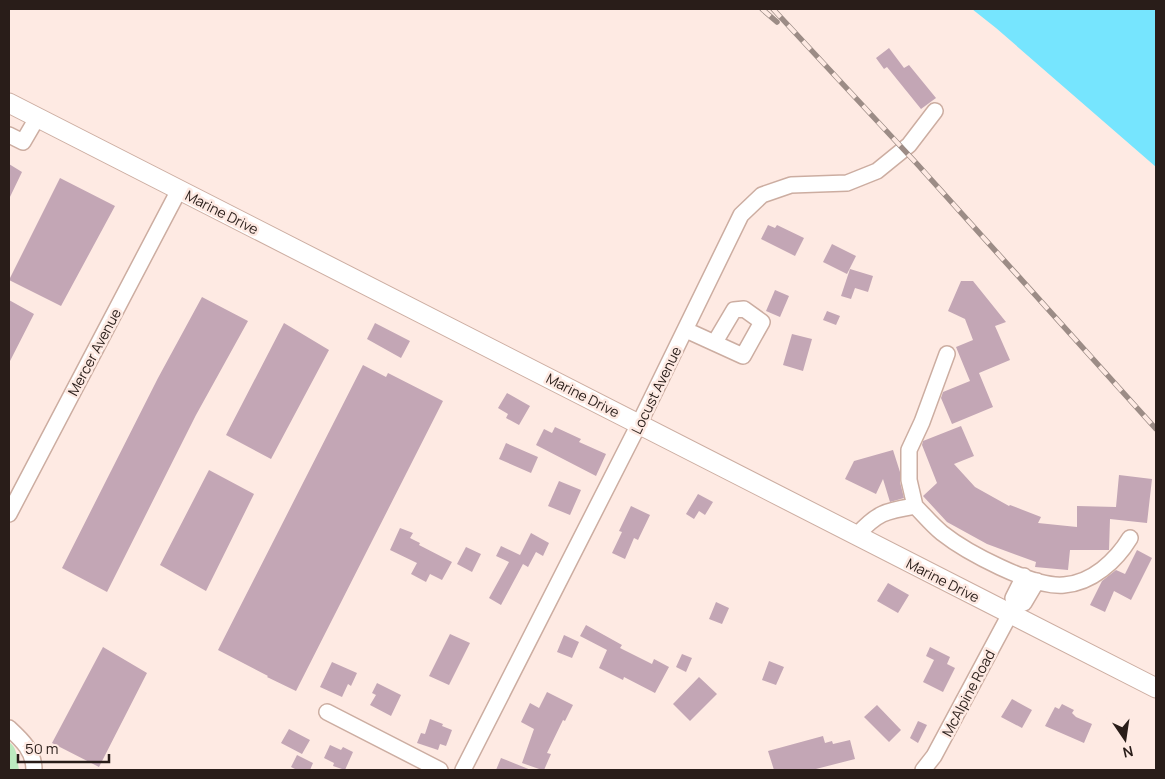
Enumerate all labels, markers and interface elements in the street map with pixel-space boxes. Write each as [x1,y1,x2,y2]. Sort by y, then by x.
street label: Marine Drive [182,185,262,239]
street label: Mercer Avenue [63,305,125,399]
street label: Locust Avenue [627,343,685,437]
street label: Marine Drive [543,368,623,422]
street label: Marine Drive [903,553,983,607]
street label: McAlpine Road [937,646,999,740]
north arrow [1100,714,1150,764]
scale bar [18,732,109,764]
text: 50 m [25,738,59,759]
text: N [1121,742,1135,763]

